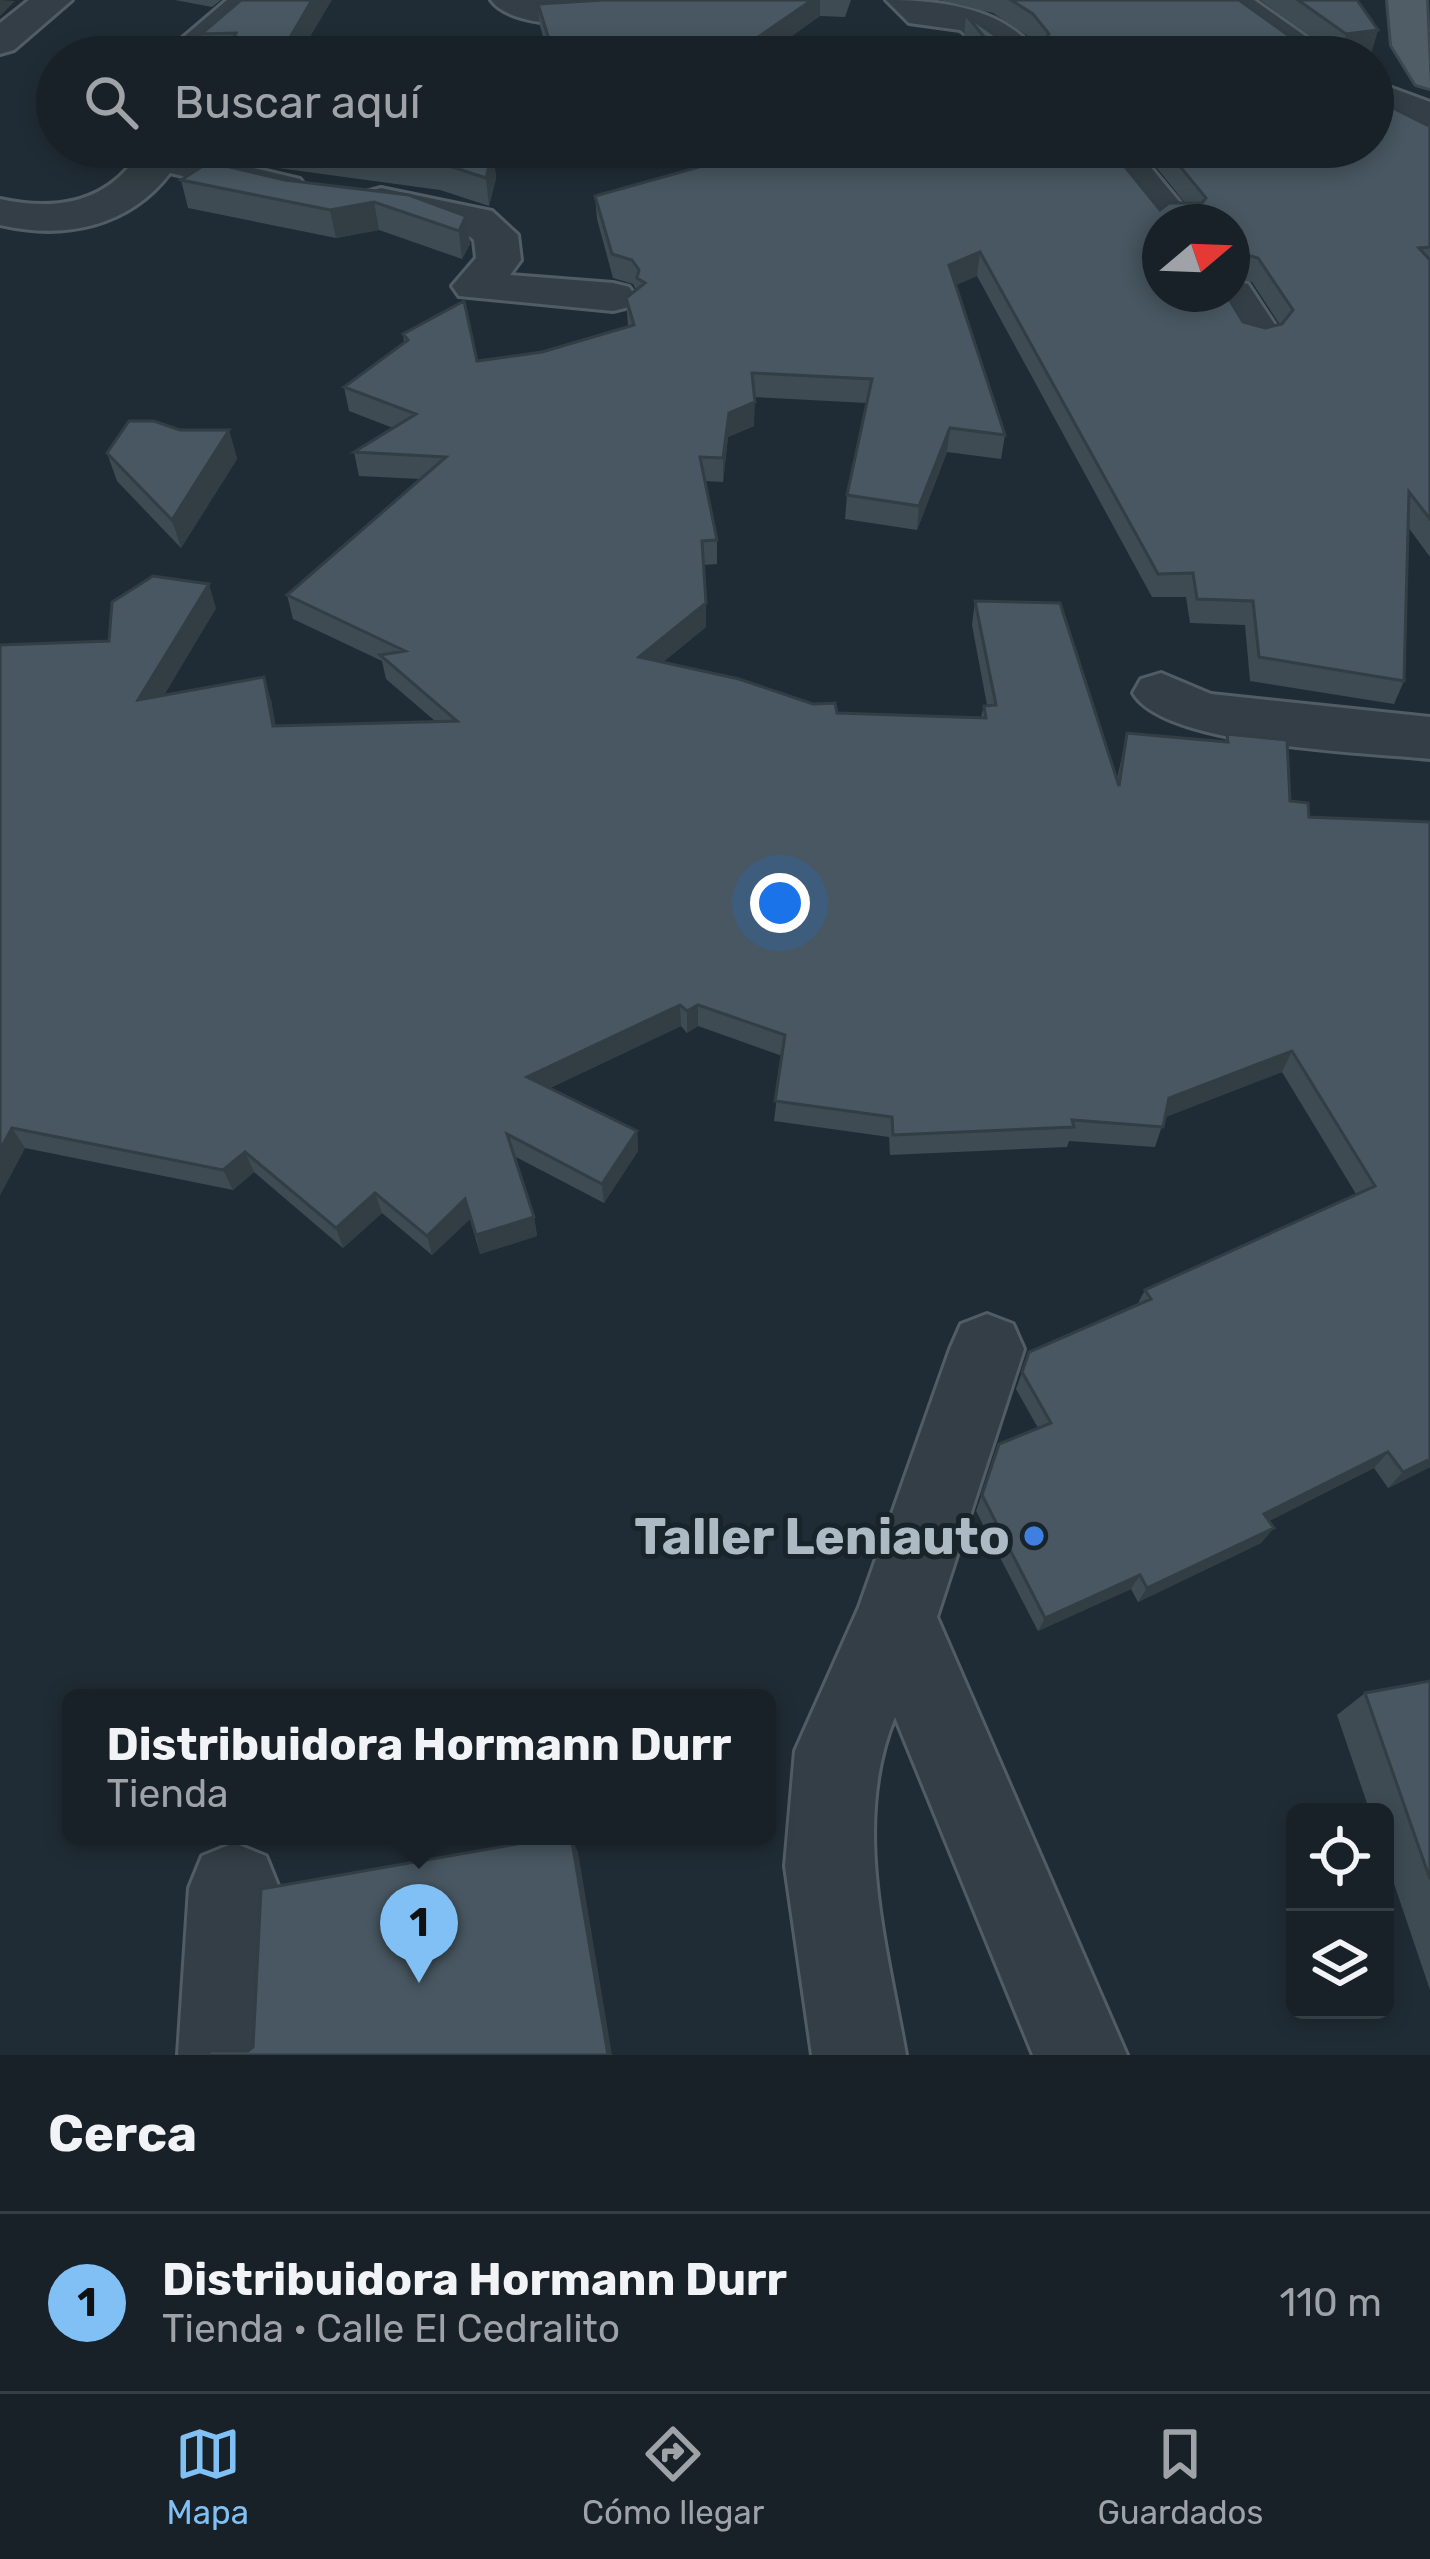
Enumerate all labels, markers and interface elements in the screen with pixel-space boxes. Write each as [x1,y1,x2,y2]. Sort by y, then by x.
search box [36,36,1394,168]
icon: search [78,69,144,135]
text: Buscar aquí [174,76,421,129]
north arrow [1142,204,1250,312]
your location [750,873,810,933]
place label: Taller Leniauto [634,1506,1010,1567]
marker: Taller Leniauto [1021,1523,1047,1549]
popup [62,1689,776,1845]
text: Distribuidora Hormann Durr [107,1718,731,1771]
text: Tienda [107,1771,229,1817]
map controls [1286,1803,1394,2019]
button: locate [1286,1803,1394,1911]
pin: 1 [380,1884,458,1983]
button: layers [1286,1911,1394,2019]
text: Cerca [48,2103,197,2164]
text: Distribuidora Hormann Durr [162,2253,787,2306]
text: 1 [77,2280,97,2326]
text: 110 m [1280,2280,1382,2326]
text: Tienda · Calle El Cedralito [162,2306,620,2352]
tab: Mapa [167,2421,249,2532]
tab: Cómo llegar [582,2421,764,2532]
tab: Guardados [1097,2421,1263,2532]

